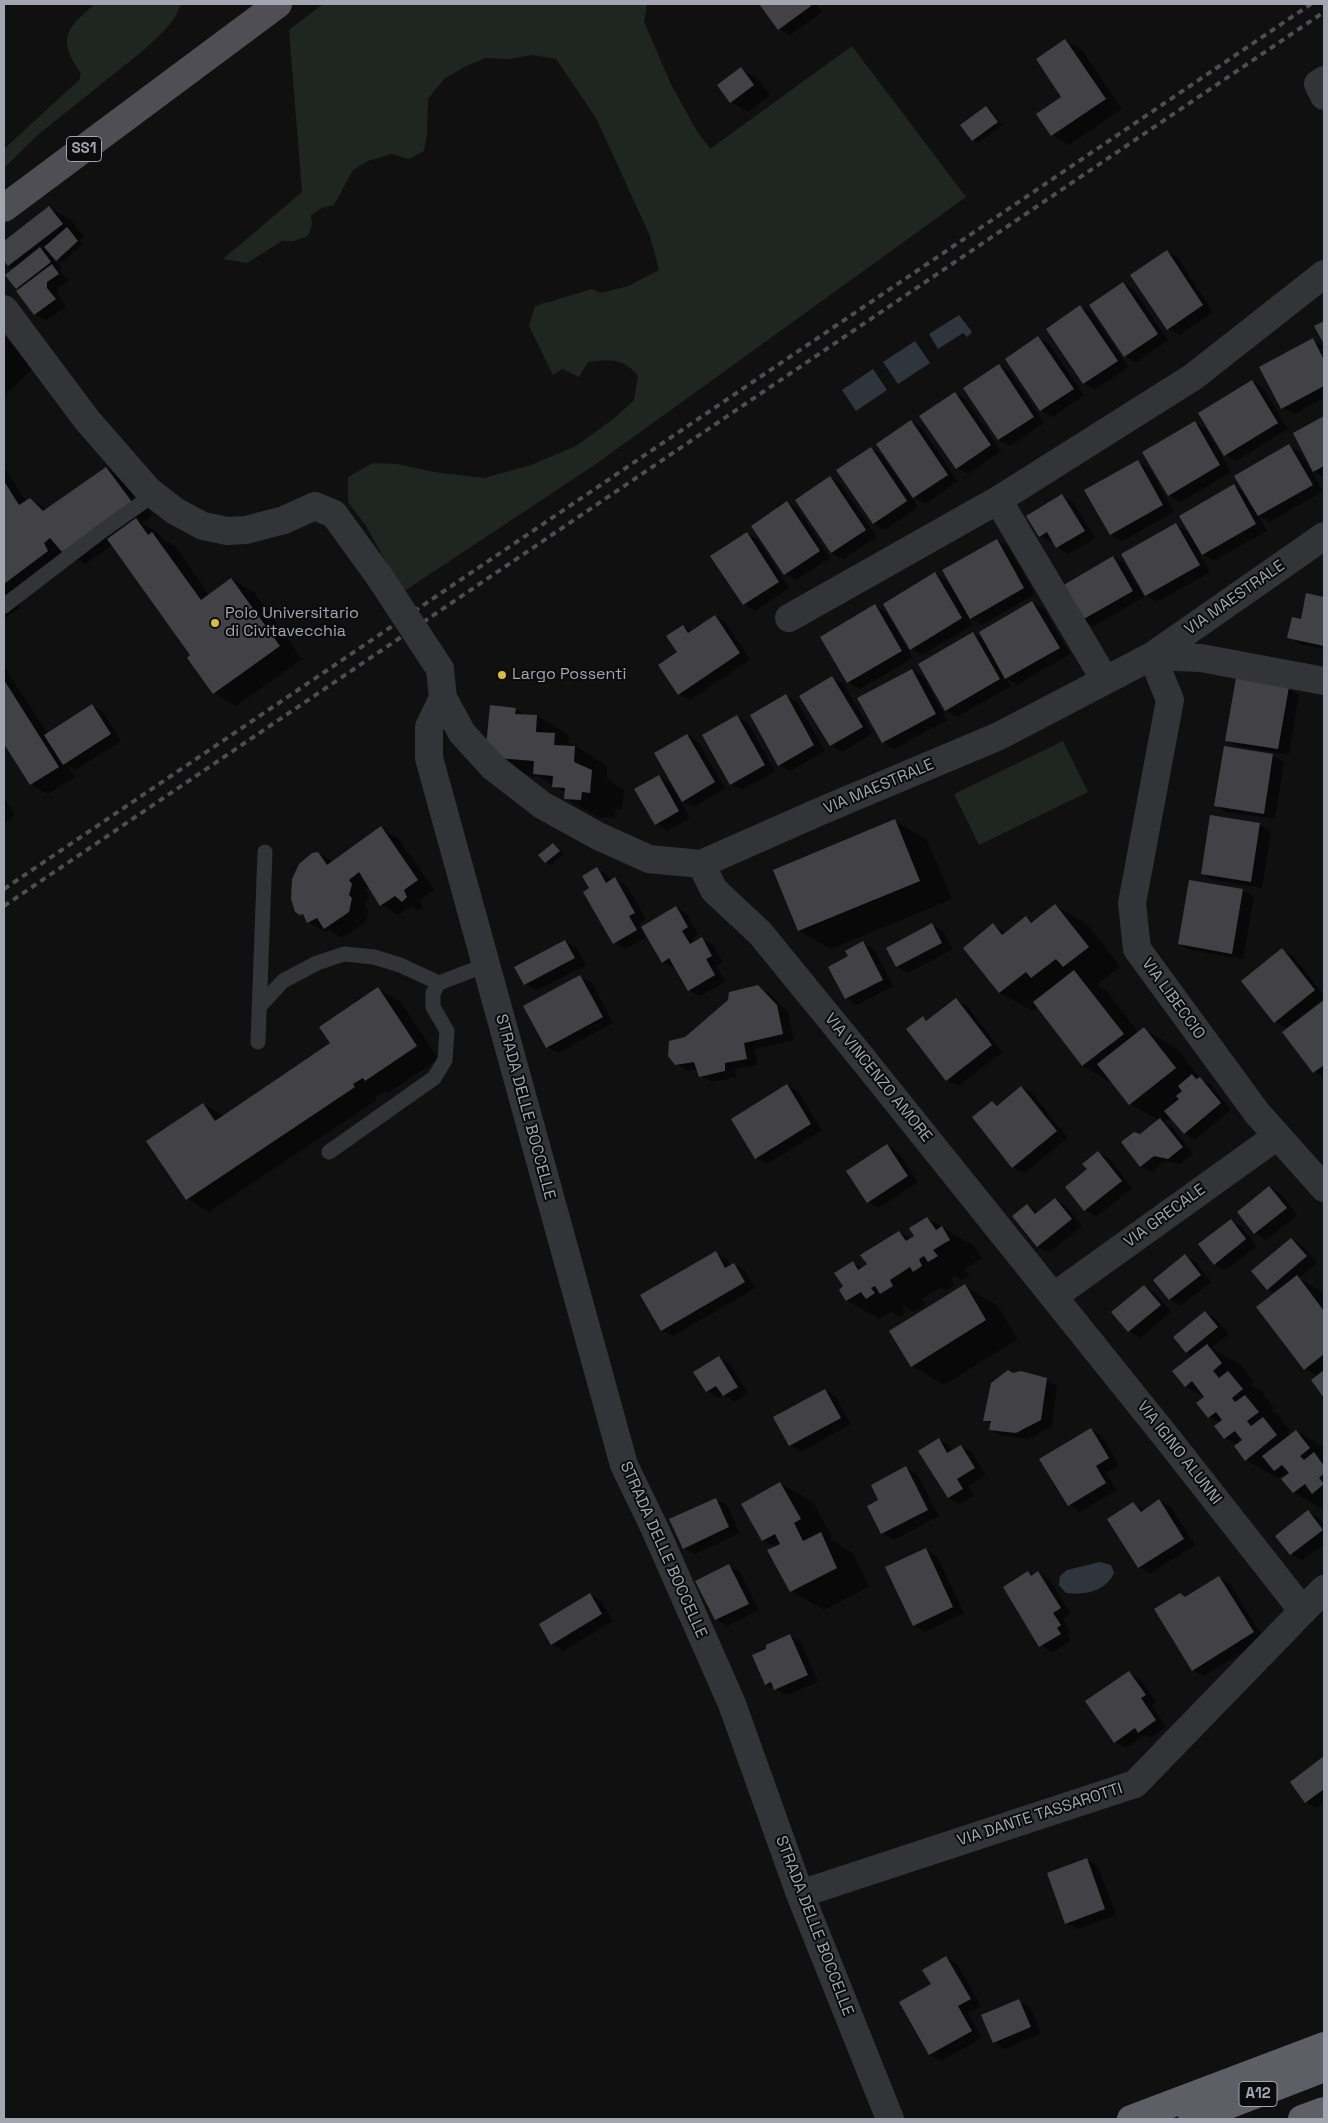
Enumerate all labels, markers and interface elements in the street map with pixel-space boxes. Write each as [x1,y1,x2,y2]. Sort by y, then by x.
road number: SS1 [66,136,102,162]
street label: VIA MAESTRALE [1181,556,1289,640]
place label: Polo Universitario di Civitavecchia [225,604,359,642]
marker: Polo Universitario di Civitavecchia [209,617,221,629]
place label: Largo Possenti [512,665,626,685]
marker: Largo Possenti [496,669,508,681]
street label: VIA MAESTRALE [821,755,937,819]
street label: VIA LIBECCIO [1137,955,1209,1043]
street label: VIA VINCENZO AMORE [820,1010,936,1146]
street label: STRADA DELLE BOCCELLE [491,1012,559,1202]
street label: VIA GRECALE [1121,1180,1209,1252]
street label: VIA IGINO ALUNNI [1133,1397,1225,1509]
street label: STRADA DELLE BOCCELLE [615,1459,711,1641]
street label: VIA DANTE TASSAROTTI [955,1779,1125,1851]
street label: STRADA DELLE BOCCELLE [771,1833,857,2019]
road number: A12 [1239,2082,1277,2106]

